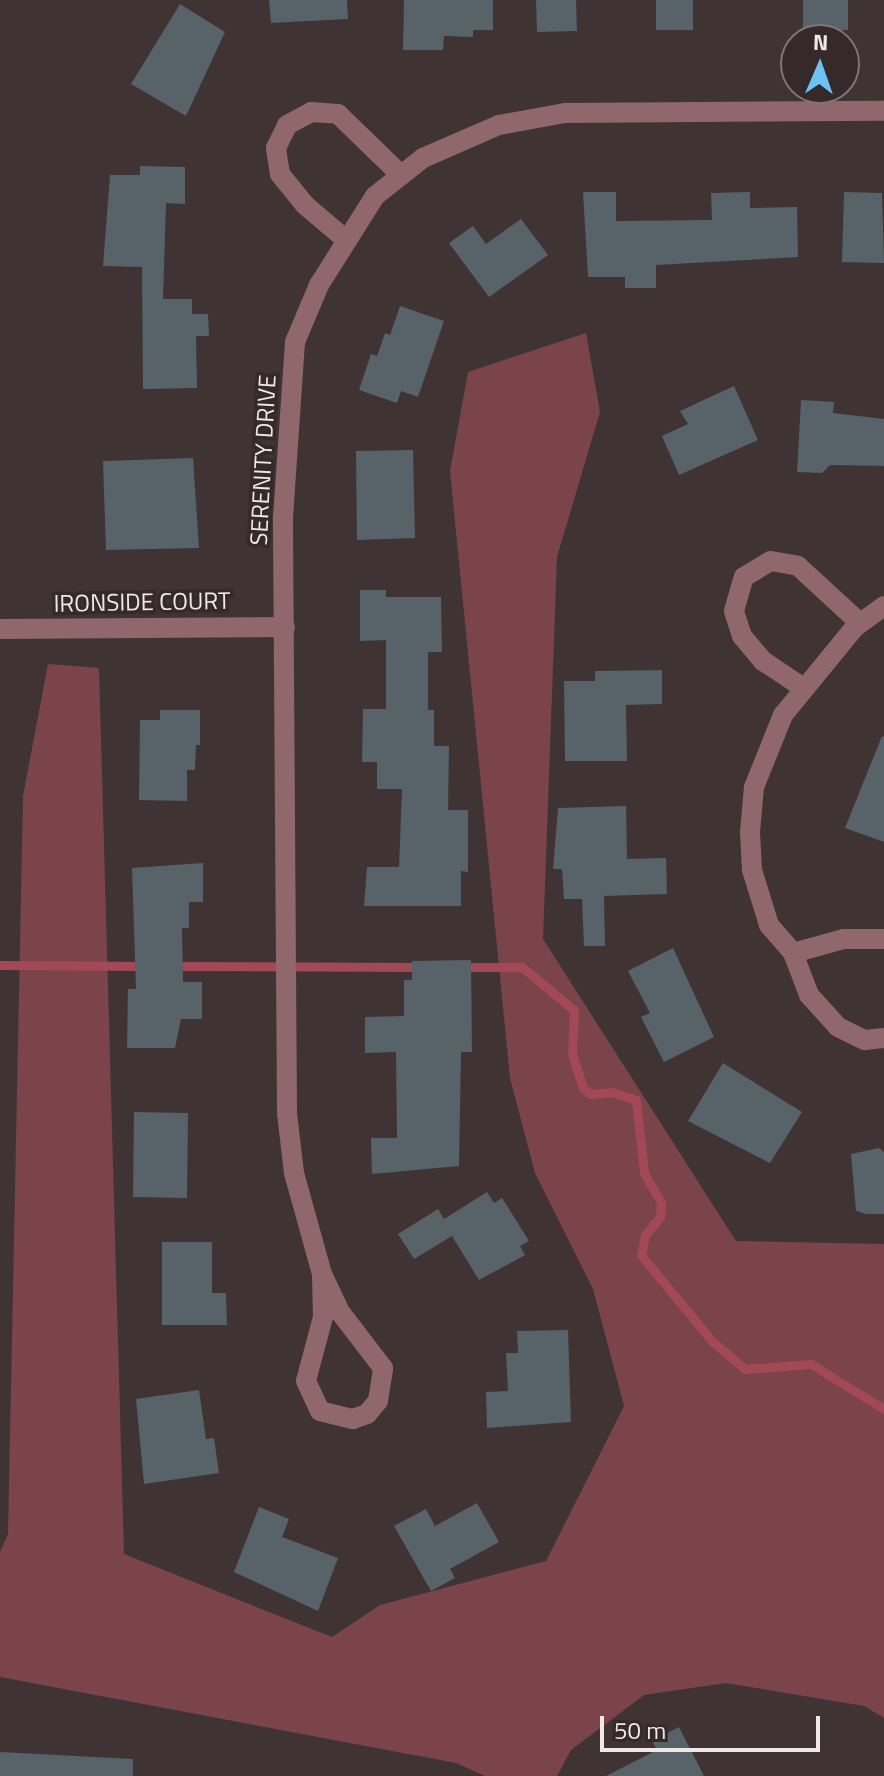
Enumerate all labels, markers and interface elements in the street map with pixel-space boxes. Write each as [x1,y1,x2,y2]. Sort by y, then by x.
north arrow [780,24,860,104]
text: N [813,25,829,59]
street label: SERENITY DRIVE [244,374,282,546]
street label: IRONSIDE COURT [53,586,231,618]
scale bar [604,1700,824,1750]
text: 50 m [614,1712,666,1748]

